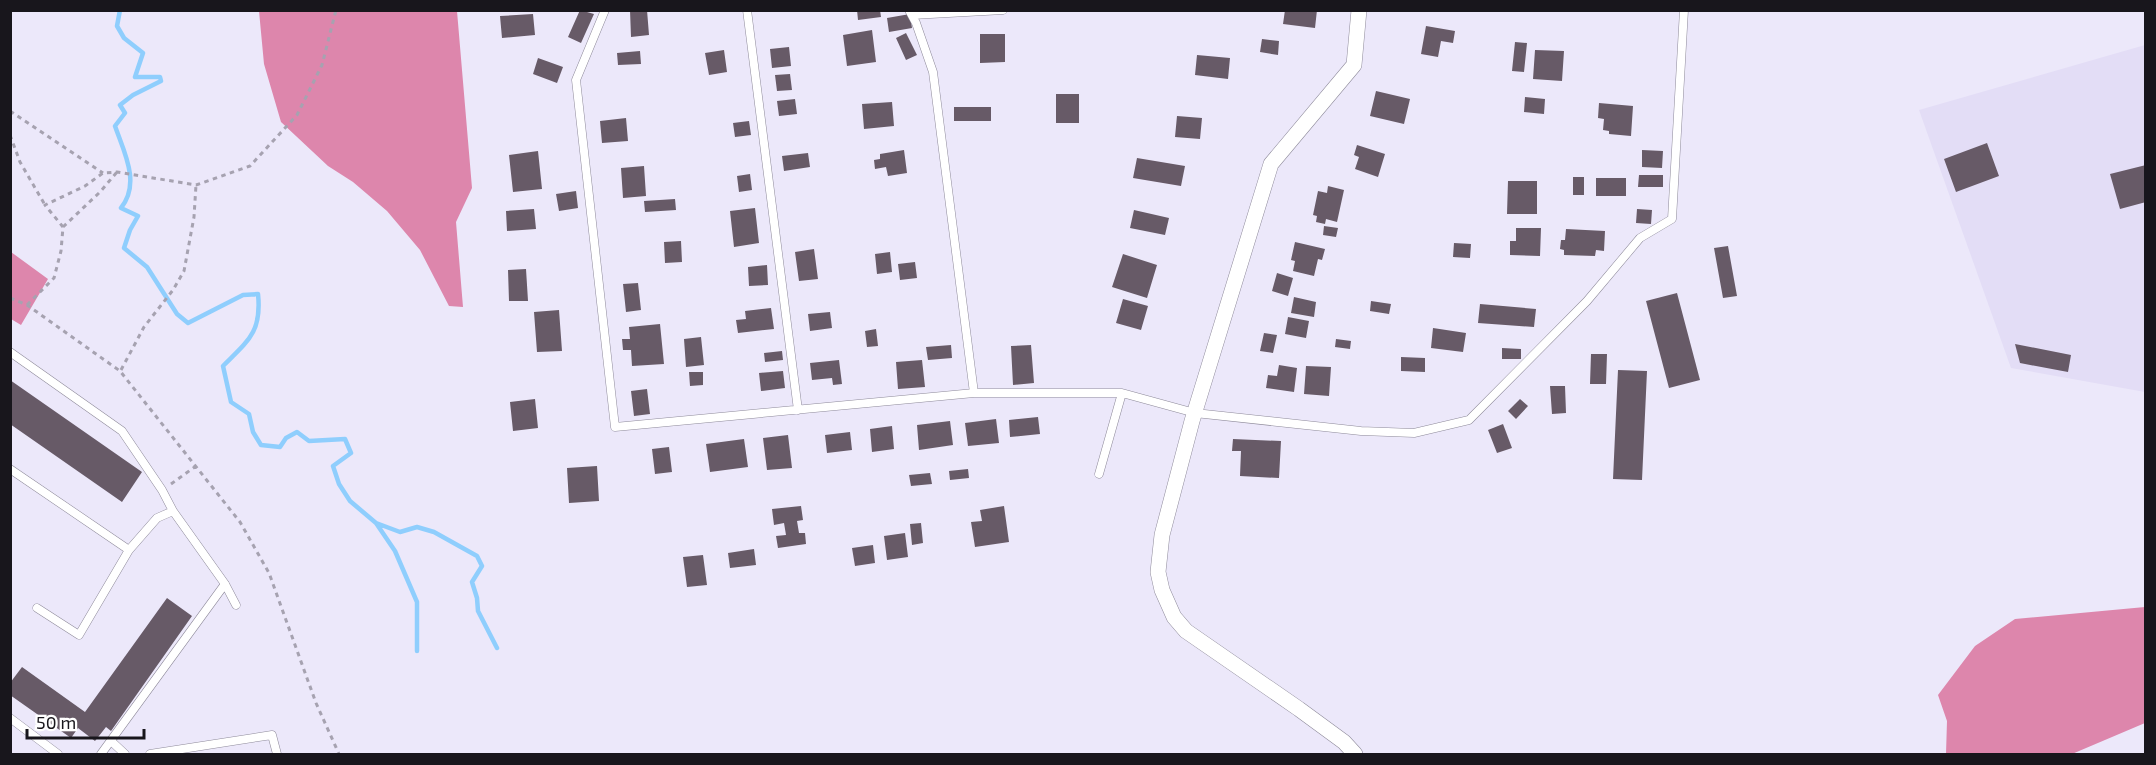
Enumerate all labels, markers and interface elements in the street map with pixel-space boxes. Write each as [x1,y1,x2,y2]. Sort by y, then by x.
scale bar [27,702,144,740]
text: 50 m [36,711,76,733]

